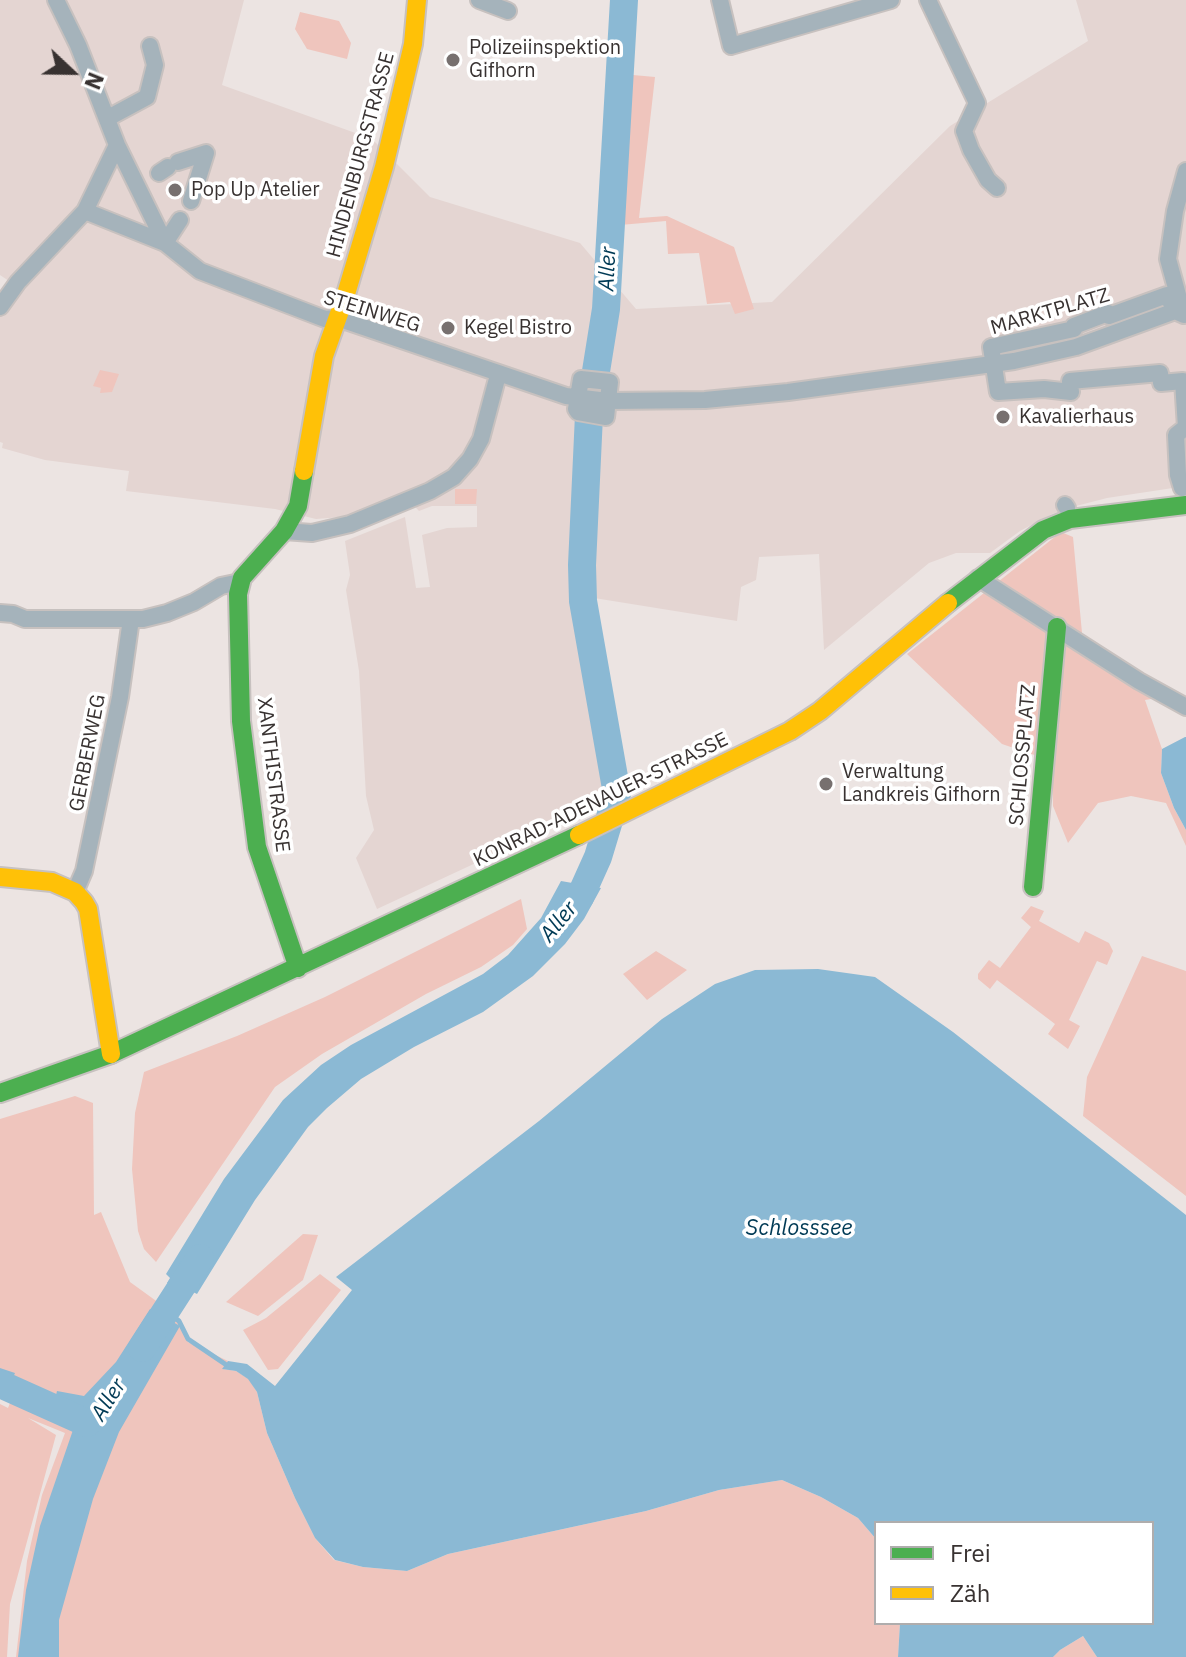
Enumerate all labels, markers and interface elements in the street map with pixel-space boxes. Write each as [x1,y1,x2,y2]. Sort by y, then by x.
north arrow [32,32,112,112]
place label: Polizeiinspektion Gifhorn [469,36,621,83]
street label: HINDENBURGSTRASSE [322,50,400,260]
marker: Polizeiinspektion Gifhorn [444,51,462,69]
text: N [78,68,111,94]
place label: Pop Up Atelier [191,178,320,202]
marker: Pop Up Atelier [166,181,184,199]
water label: Aller [594,246,622,292]
street label: MARKTPLATZ [988,284,1112,340]
street label: STEINWEG [321,286,423,338]
place label: Kegel Bistro [464,316,572,340]
marker: Kegel Bistro [439,319,457,337]
place label: Kavalierhaus [1019,405,1134,429]
marker: Kavalierhaus [994,408,1012,426]
street label: SCHLOSSPLATZ [1005,683,1041,827]
street label: GERBERWEG [65,692,111,814]
street label: XANTHISTRASSE [252,696,294,854]
street label: KONRAD-ADENAUER-STRASSE [470,728,732,872]
place label: Verwaltung Landkreis Gifhorn [842,760,1000,807]
marker: Verwaltung Landkreis Gifhorn [817,775,835,793]
water label: Aller [535,896,583,948]
water label: Schlosssee [745,1216,853,1242]
water label: Aller [86,1374,132,1426]
legend [874,1521,1154,1625]
text: Frei [950,1537,991,1569]
text: Zäh [950,1577,990,1609]

